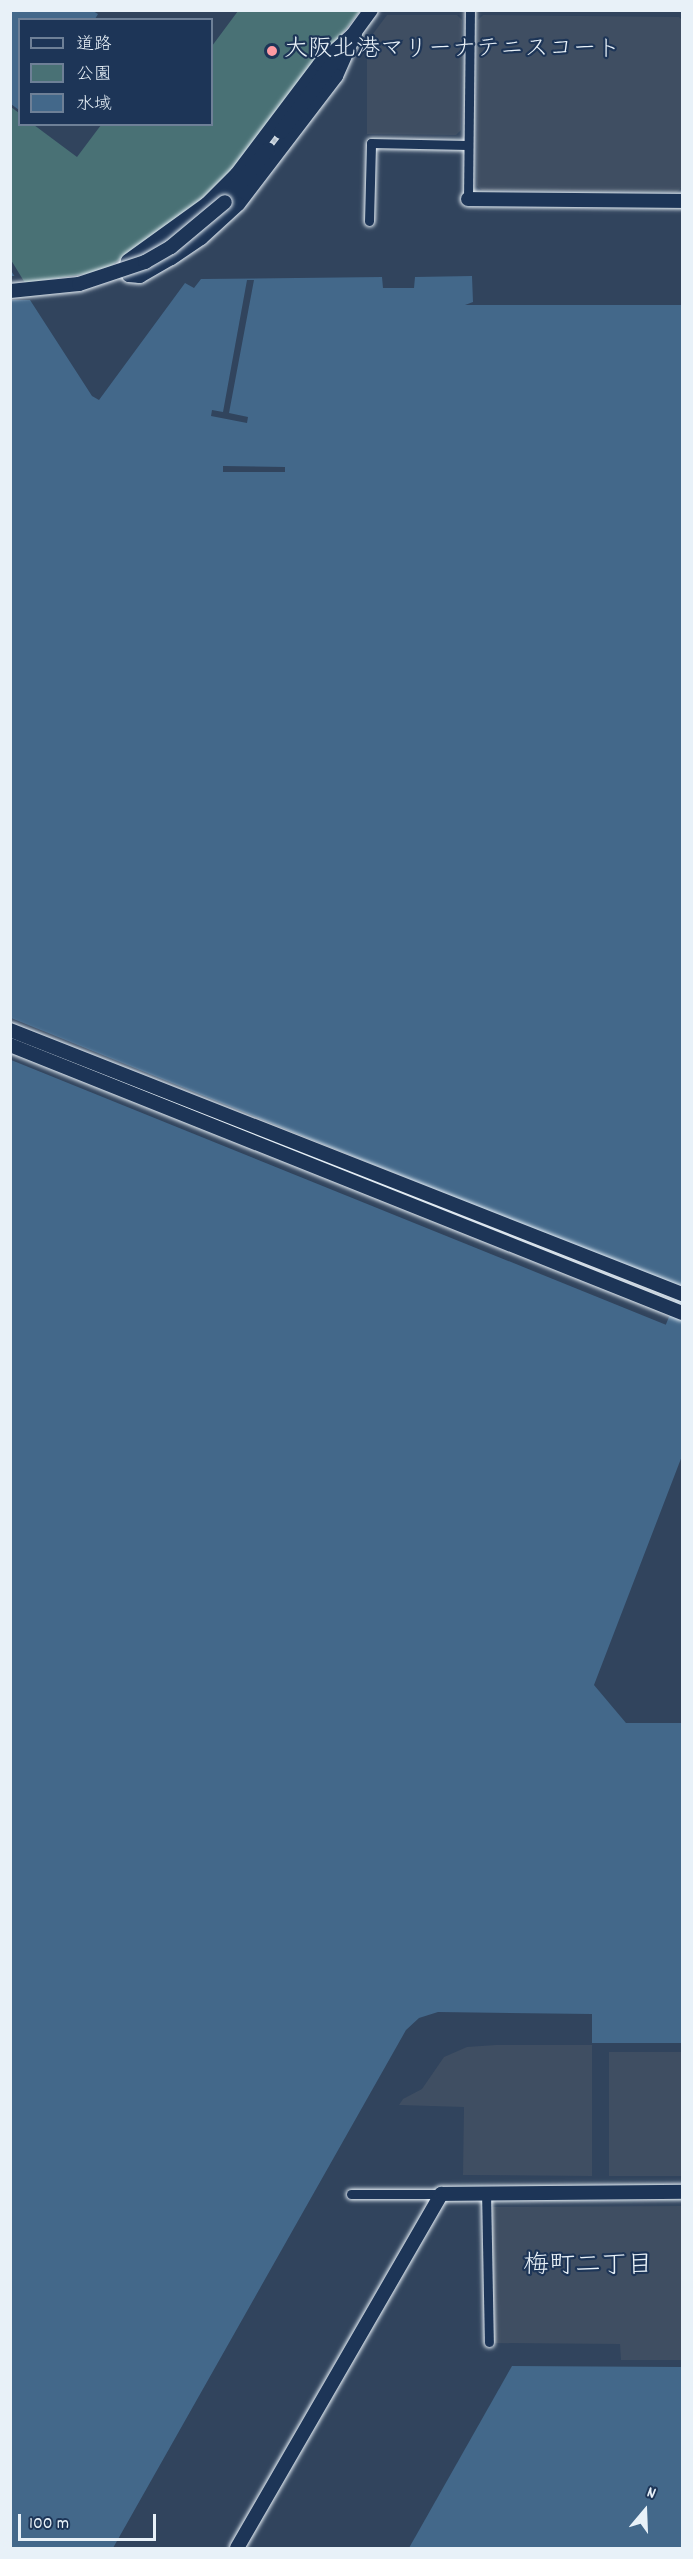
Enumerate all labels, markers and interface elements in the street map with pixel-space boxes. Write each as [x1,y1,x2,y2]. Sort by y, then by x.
legend [18,18,213,126]
text: 道路 [76,33,112,58]
place label: 大阪北港マリーナテニスコート [284,37,620,65]
marker: 大阪北港マリーナテニスコート [265,44,279,58]
text: 公園 [76,63,112,88]
text: 水域 [76,93,112,118]
district label: 梅町二丁目 [523,2251,653,2283]
north arrow [615,2481,675,2541]
text: N [644,2481,659,2506]
scale bar [21,2502,159,2540]
text: 100 m [29,2512,69,2537]

